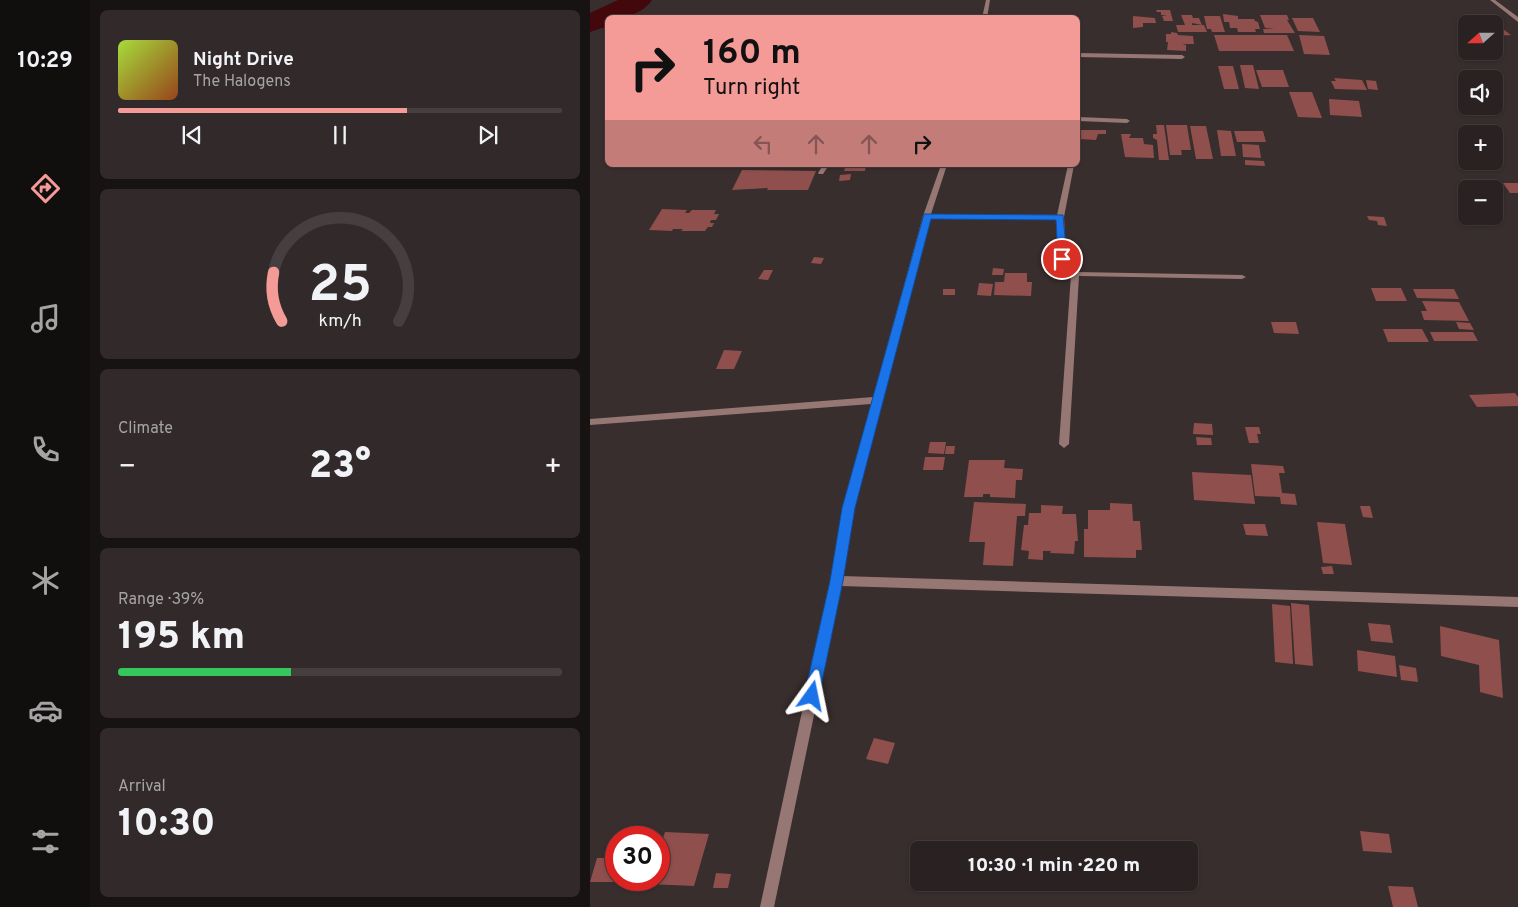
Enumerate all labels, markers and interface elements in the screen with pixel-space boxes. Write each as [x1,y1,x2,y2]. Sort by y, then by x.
north arrow [1458,15,1502,60]
map controls [1458,15,1503,225]
text: 160 m [703,32,801,76]
icon: right [620,35,685,100]
text: 10:29 [17,48,73,75]
text: Night Drive [193,48,294,72]
button: sound [1458,70,1503,115]
text: The Halogens [193,72,291,92]
text: Turn right [703,75,800,102]
icon: previous [178,121,206,149]
icon: pause [326,121,354,149]
icon: next [474,121,502,149]
button: + [1458,125,1503,170]
icon: left [749,130,777,158]
icon: ahead [802,130,830,158]
icon: ahead [855,130,883,158]
icon: right [908,130,936,158]
icon: directions [28,171,63,206]
button: − [1458,180,1503,225]
pin [1041,238,1083,280]
icon: arrive [1048,245,1076,273]
text: 25 [308,254,372,320]
icon: music [28,301,63,336]
text: km/h [318,310,362,333]
text: Climate [118,419,173,439]
icon: phone [28,432,63,467]
text: 23° [309,443,371,492]
text: − [118,450,136,486]
text: + [544,450,562,486]
icon: climate [28,563,63,598]
text: Range · 39% [118,590,204,610]
text: 195 km [118,614,245,663]
position arrow [785,669,837,721]
icon: car [28,693,63,728]
text: Arrival [118,777,166,797]
text: 10:30 [118,801,216,850]
icon: filters [28,824,63,859]
speed limit sign: 30 [605,826,670,891]
text: 10:30 · 1 min · 220 m [968,854,1140,878]

